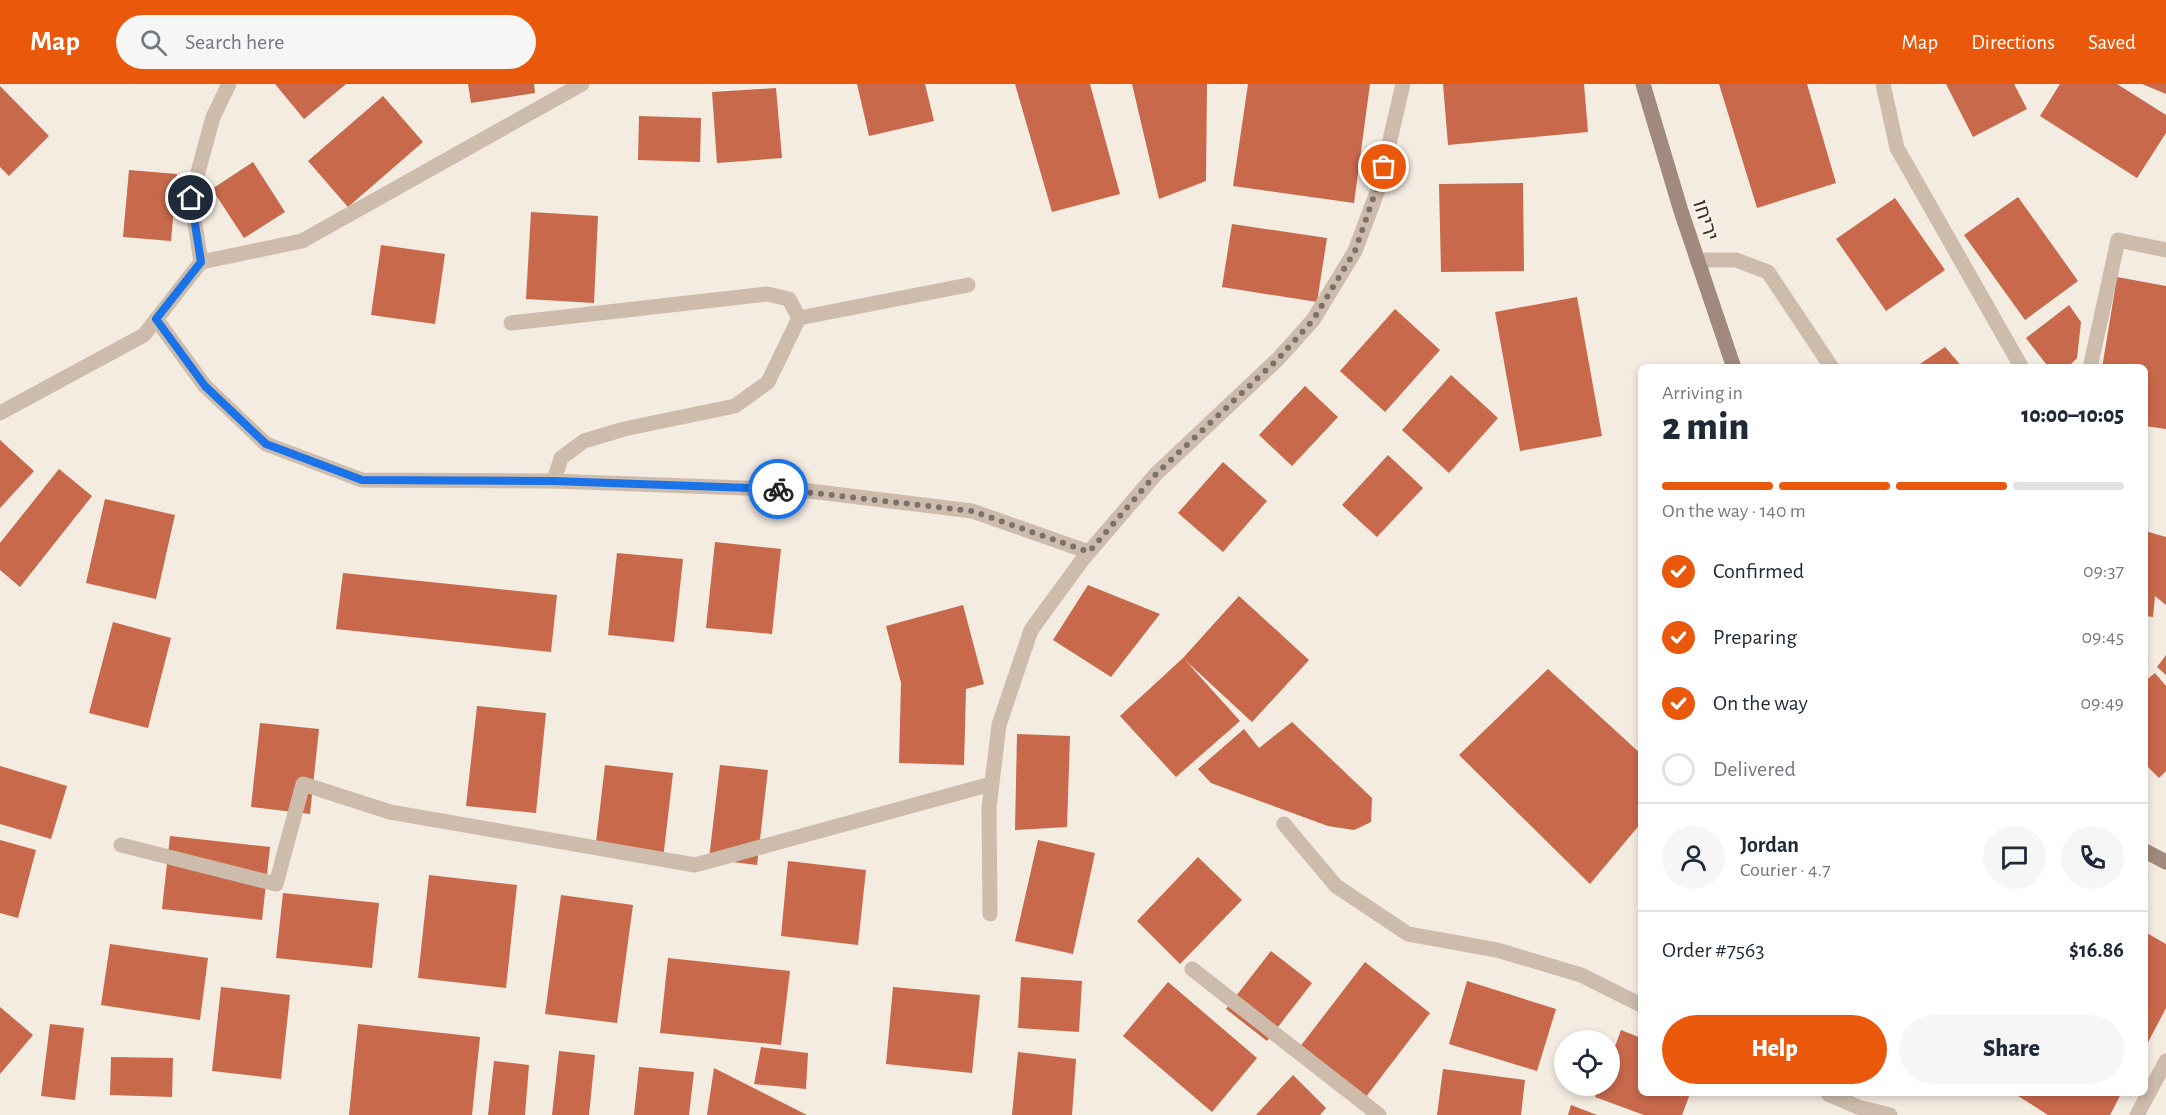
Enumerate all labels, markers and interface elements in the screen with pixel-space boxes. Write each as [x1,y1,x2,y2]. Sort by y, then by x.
search box [116,15,536,69]
icon: search [137,26,170,59]
text: Map [30,28,80,56]
text: Search here [185,31,284,53]
text: Map [1902,32,1938,53]
text: Directions [1971,32,2055,53]
text: Saved [2088,32,2136,53]
pin [1358,141,1409,192]
icon: bag [1367,150,1400,183]
pin [165,172,216,223]
icon: home [174,181,207,214]
street label: יריחו [1689,197,1722,243]
text: Arriving in [1662,383,1743,403]
text: 10:00–10:05 [2021,404,2124,426]
text: 2 min [1662,408,1749,447]
courier [748,459,808,519]
icon: bike [762,473,795,506]
text: On the way · 140 m [1662,501,1806,521]
icon: check [1662,555,1695,588]
text: Confirmed [1713,560,1804,582]
text: 09:37 [2083,561,2124,581]
icon: check [1662,621,1695,654]
text: Preparing [1713,626,1797,648]
text: 09:45 [2081,627,2124,647]
icon: check [1662,687,1695,720]
text: On the way [1713,692,1808,714]
text: 09:49 [2080,693,2124,713]
text: Delivered [1713,758,1796,780]
button: person [1662,826,1725,889]
button: chat [1983,826,2046,889]
button: phone [2061,826,2124,889]
text: Jordan [1740,834,1799,856]
text: Courier · 4.7 [1740,860,1831,880]
text: Order #7563 [1662,939,1764,961]
text: $16.86 [2069,939,2124,961]
button: Help [1662,1015,1887,1084]
button: Share [1899,1015,2124,1084]
map controls [1554,1030,1620,1096]
button: locate [1554,1030,1620,1096]

